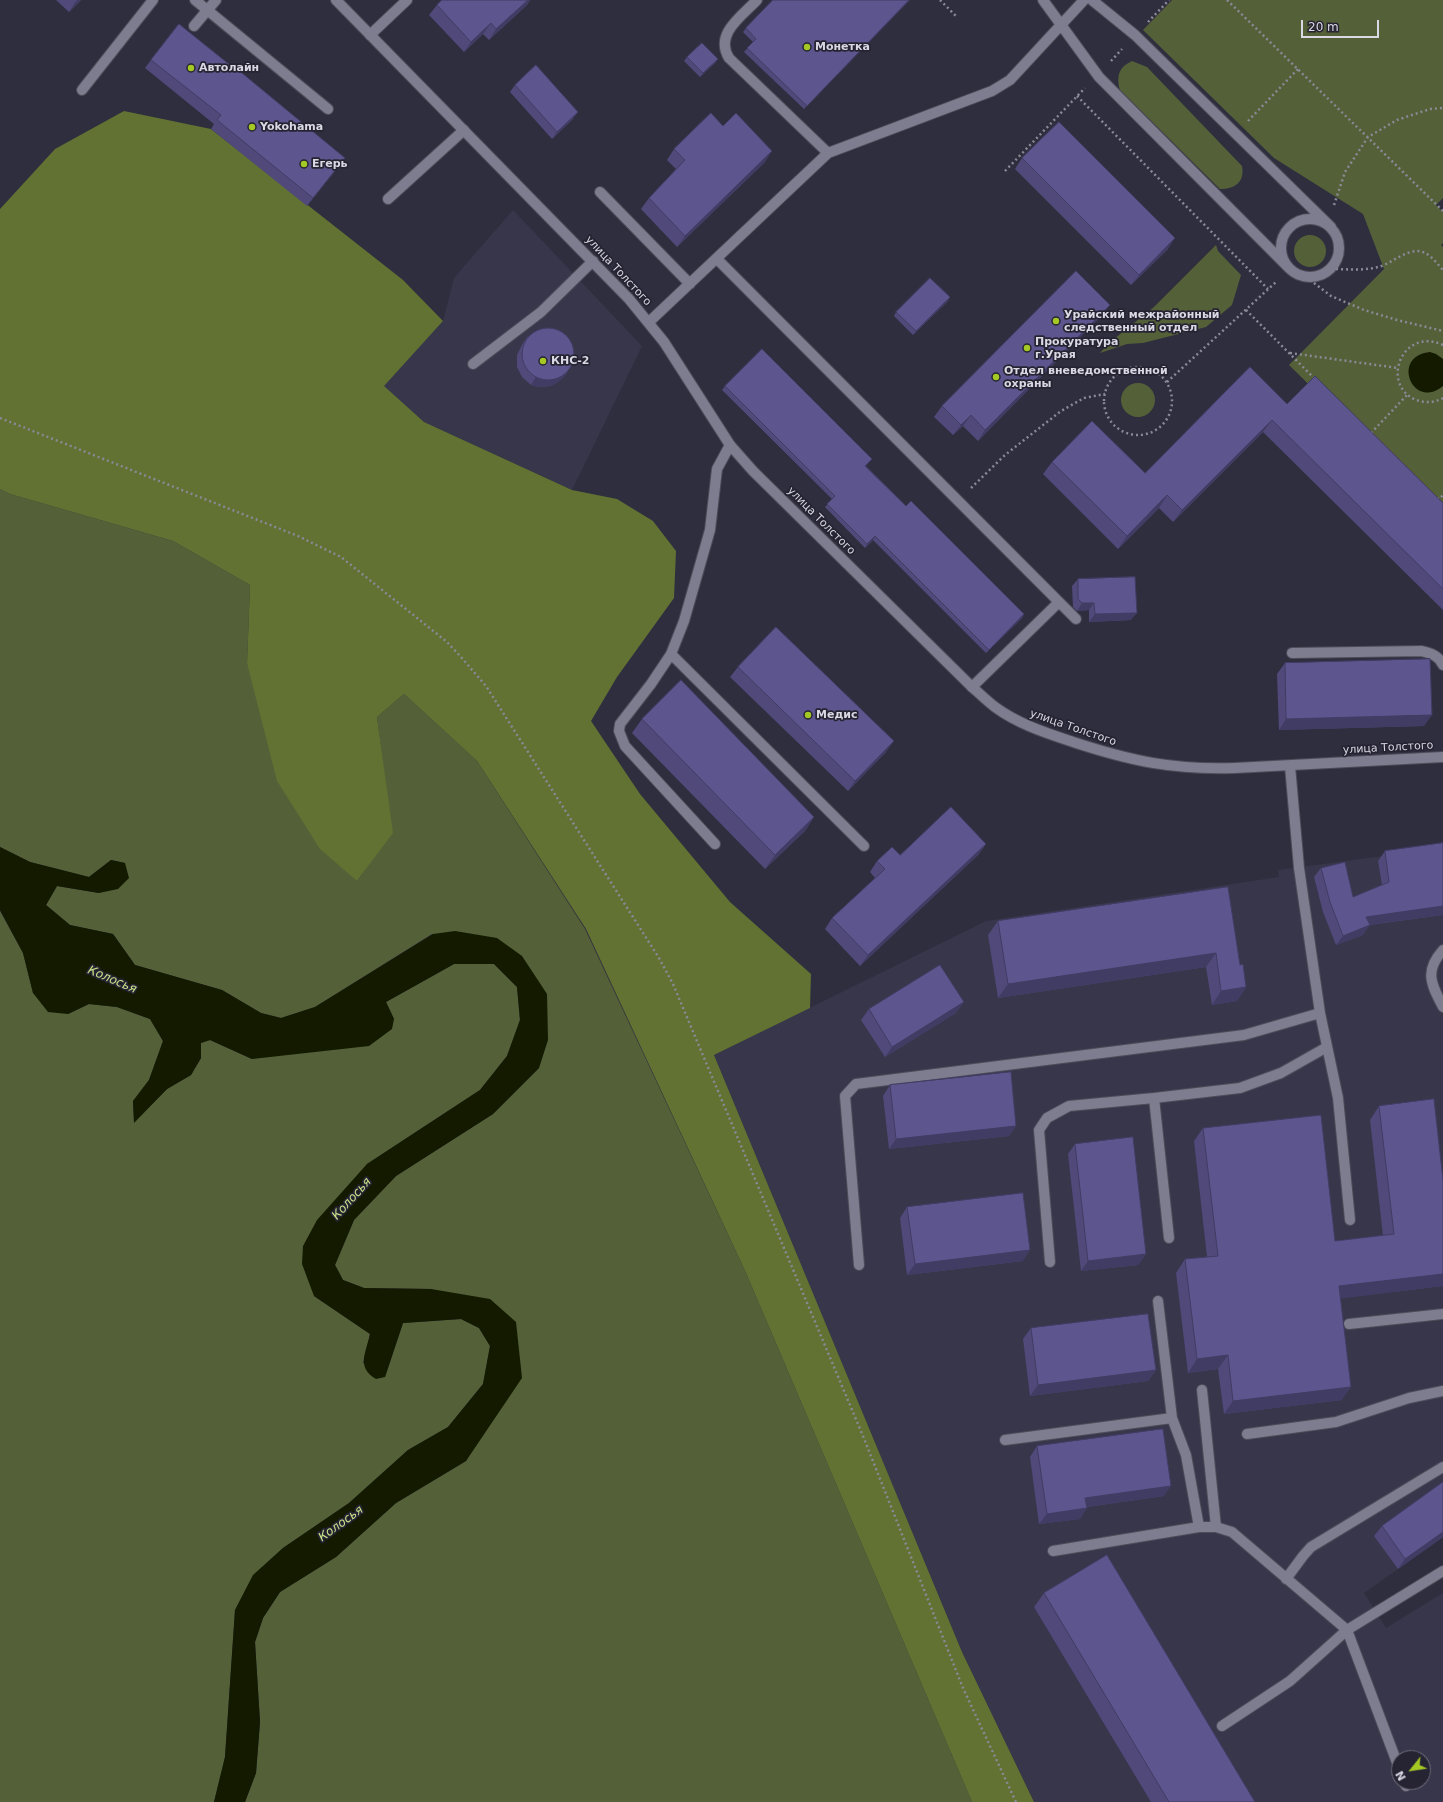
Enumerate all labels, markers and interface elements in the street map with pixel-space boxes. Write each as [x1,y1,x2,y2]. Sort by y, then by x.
scale bar [1303,12,1381,38]
text: 20 m [1308,20,1339,34]
place label: Монетка [815,40,870,54]
marker: Монетка [802,42,812,52]
place label: Автолайн [199,61,259,75]
marker: Автолайн [186,63,196,73]
place label: Yokohama [260,120,323,134]
marker: Yokohama [247,122,257,132]
place label: Егерь [312,157,348,171]
marker: Егерь [299,159,309,169]
street label: улица Толстого [582,233,654,309]
place label: Урайский межрайонный следственный отдел [1064,308,1220,334]
marker: Урайский межрайонный следственный отдел [1051,316,1061,326]
place label: Прокуратура г.Урая [1035,335,1118,361]
marker: Прокуратура г.Урая [1022,343,1032,353]
place label: КНС-2 [551,354,589,368]
marker: КНС-2 [538,356,548,366]
place label: Отдел вневедомственной охраны [1004,364,1168,390]
marker: Отдел вневедомственной охраны [991,372,1001,382]
street label: улица Толстого [784,484,858,558]
street label: улица Толстого [1028,707,1118,749]
place label: Медис [816,708,858,722]
marker: Медис [803,710,813,720]
street label: улица Толстого [1342,739,1434,757]
water label: Колосья [85,963,139,997]
water label: Колосья [329,1175,375,1223]
water label: Колосья [316,1503,366,1545]
north arrow [1391,1750,1431,1790]
text: N [1393,1769,1409,1783]

